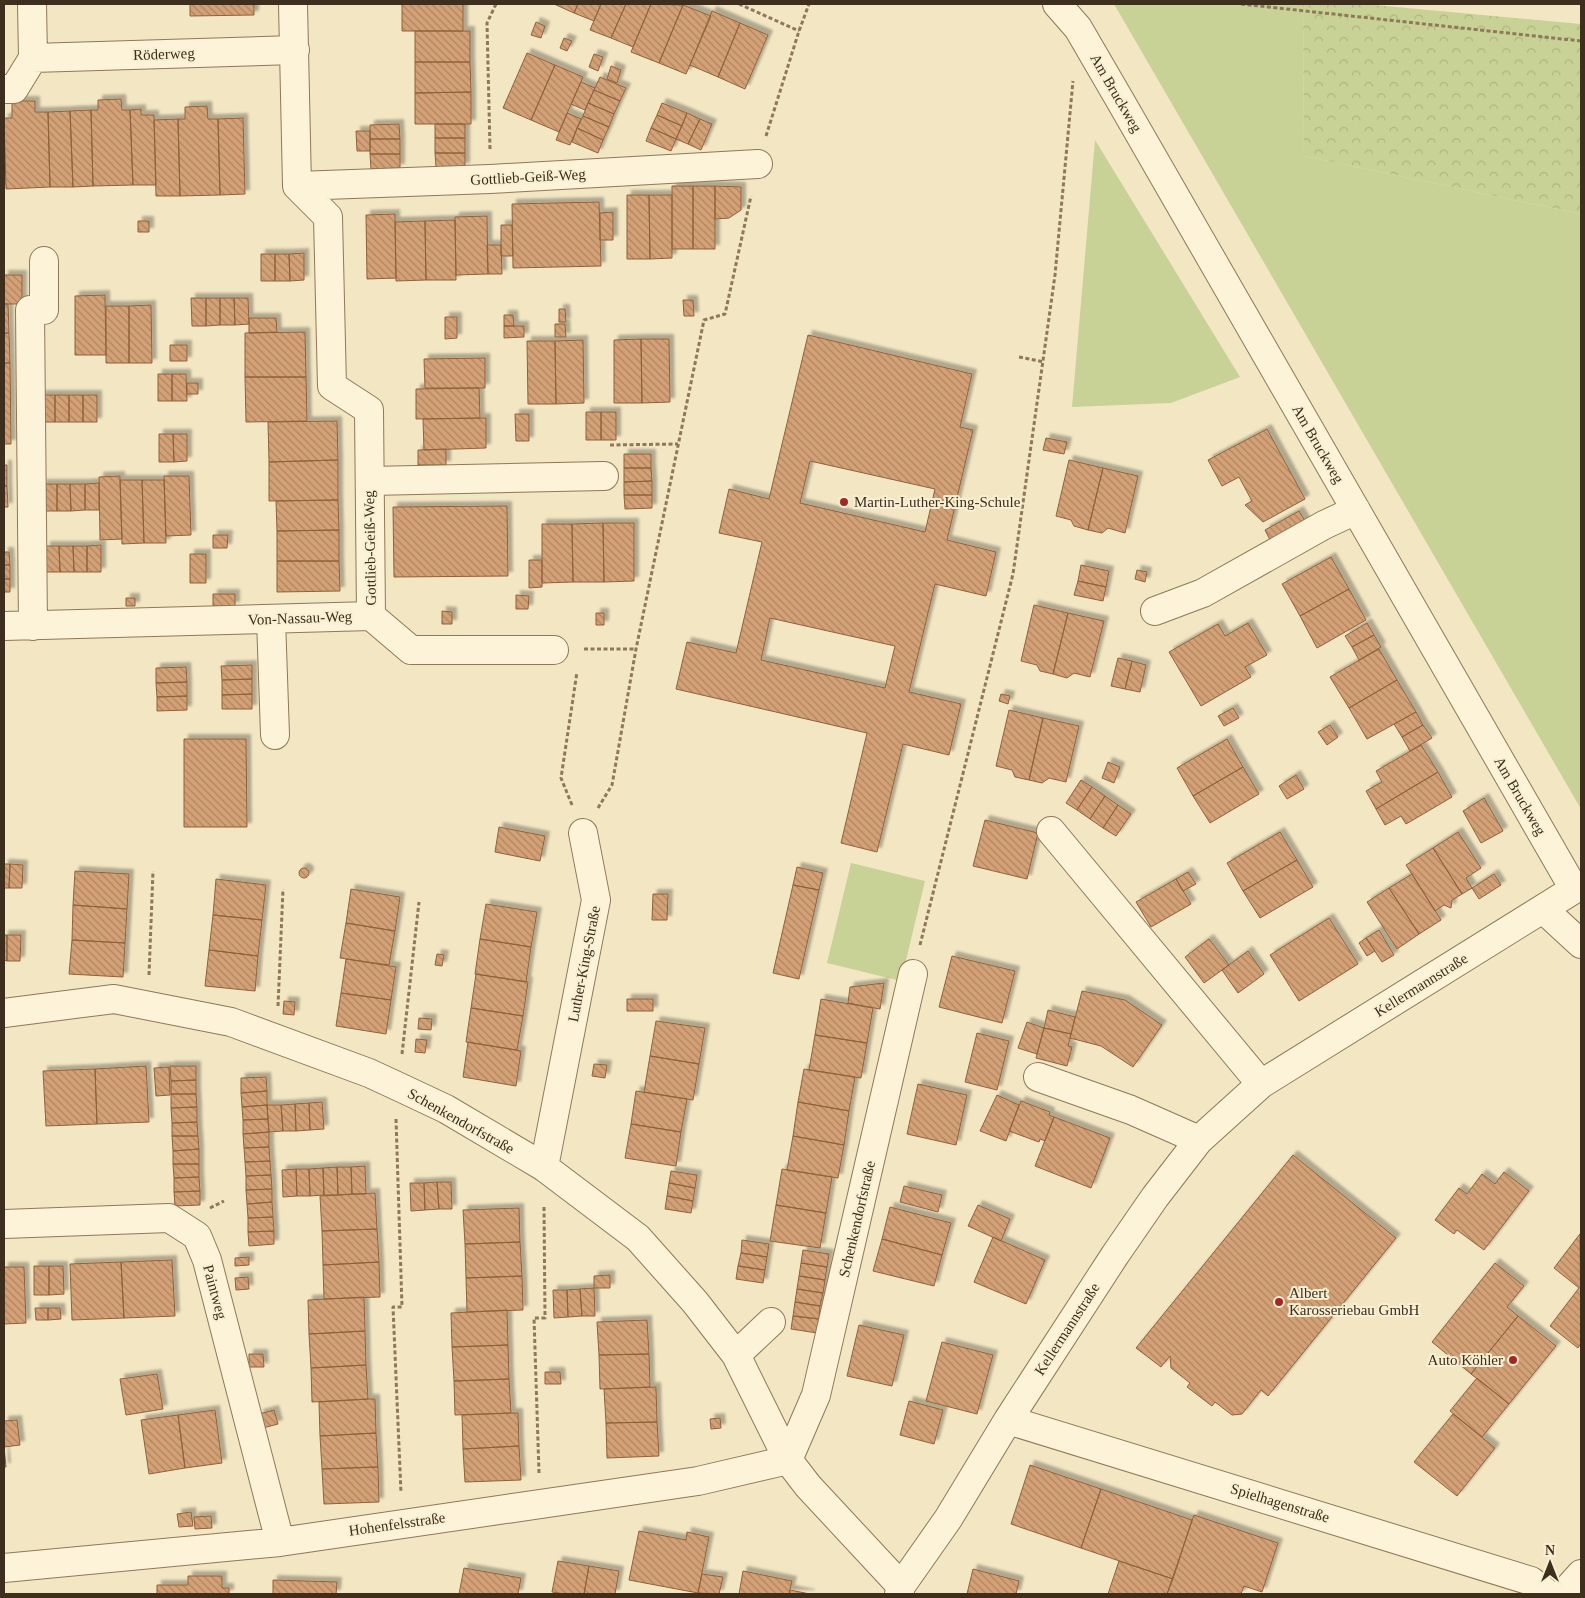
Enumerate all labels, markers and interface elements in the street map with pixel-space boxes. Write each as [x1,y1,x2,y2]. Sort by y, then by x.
street label: Röderweg [133,45,196,63]
street label: Am Bruckweg [1087,51,1145,135]
street label: Gottlieb-Geiß-Weg [470,166,587,188]
street label: Am Bruckweg [1289,402,1347,486]
street label: Gottlieb-Geiß-Weg [361,490,379,606]
place label: Martin-Luther-King-Schule [854,494,1021,510]
marker: Martin-Luther-King-Schule [838,496,850,508]
street label: Von-Nassau-Weg [248,608,353,628]
street label: Am Bruckweg [1491,754,1549,838]
street label: Luther-King-Straße [565,904,603,1023]
street label: Kellermannstraße [1372,950,1471,1020]
street label: Schenkendorfstraße [405,1085,517,1157]
street label: Schenkendorfstraße [836,1159,878,1279]
street label: Paintweg [200,1263,230,1322]
street label: Kellermannstraße [1031,1280,1103,1378]
place label: Albert Karosseriebau GmbH [1289,1285,1420,1318]
marker: Albert Karosseriebau GmbH [1273,1296,1285,1308]
place label: Auto Köhler [1428,1352,1503,1368]
marker: Auto Köhler [1507,1354,1519,1366]
street label: Spielhagenstraße [1229,1480,1332,1526]
street label: Hohenfelsstraße [348,1509,447,1539]
north arrow [1525,1538,1575,1588]
text: N [1545,1543,1555,1558]

